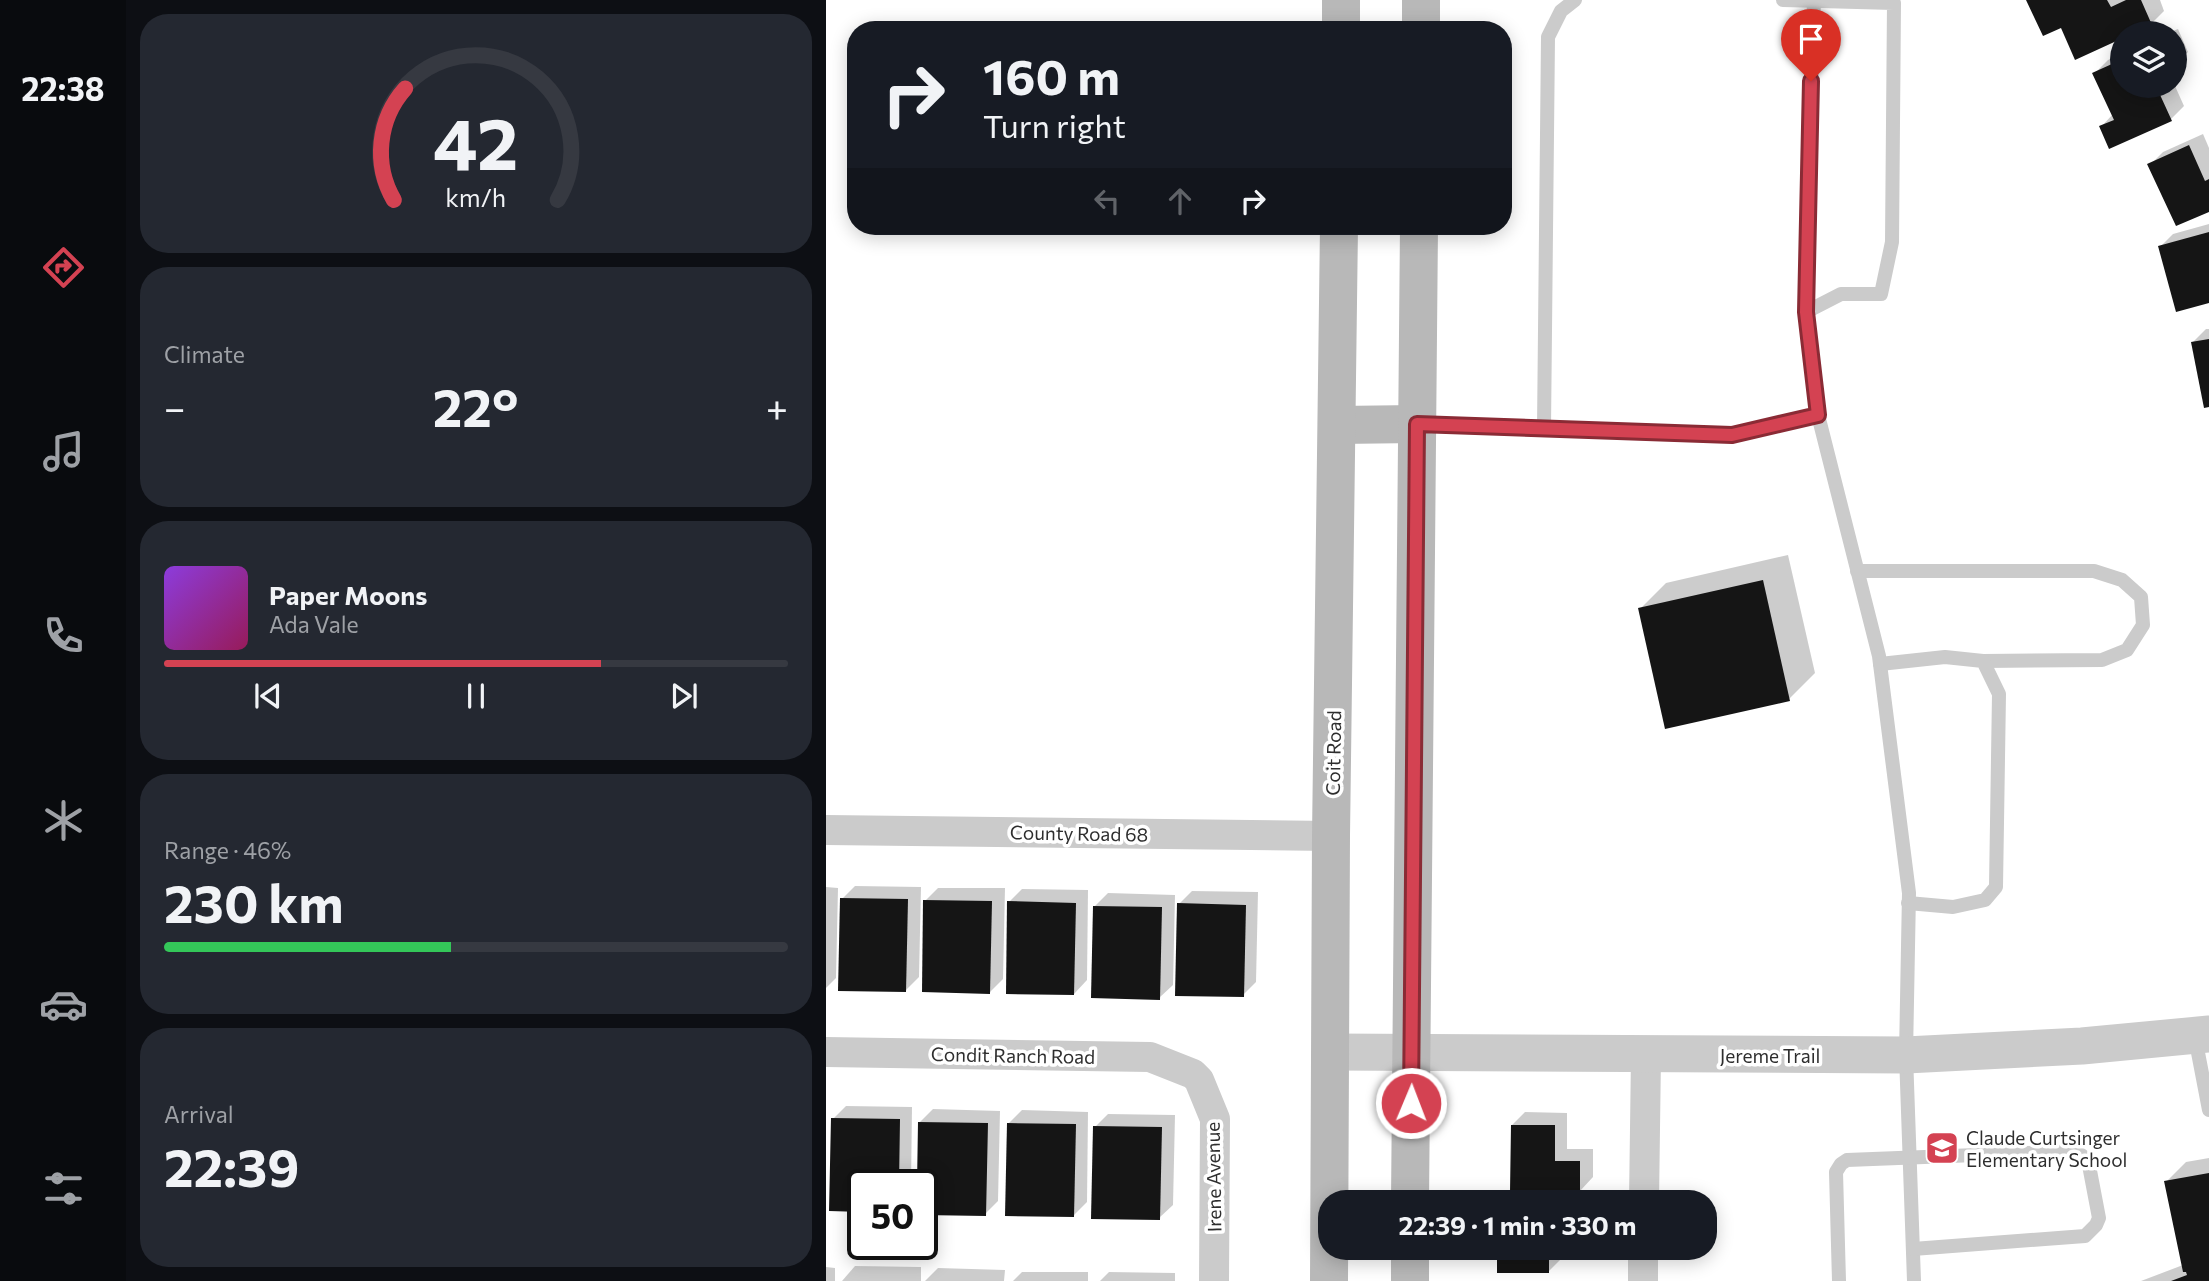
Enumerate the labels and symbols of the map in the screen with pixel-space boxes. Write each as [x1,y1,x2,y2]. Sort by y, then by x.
pin [1781,9,1841,81]
street label: Coit Road [1321,710,1345,796]
street label: County Road 68 [1010,820,1148,846]
street label: Condit Ranch Road [931,1042,1095,1068]
street label: Jereme Trail [1720,1044,1820,1067]
position arrow [1374,1066,1448,1140]
street label: Irene Avenue [1201,1122,1225,1232]
place label: Claude Curtsinger Elementary School [1966,1126,2127,1171]
school or university icon: Claude Curtsinger Elementary School [1923,1129,1961,1167]
speed limit sign: 50 [847,1169,938,1260]

